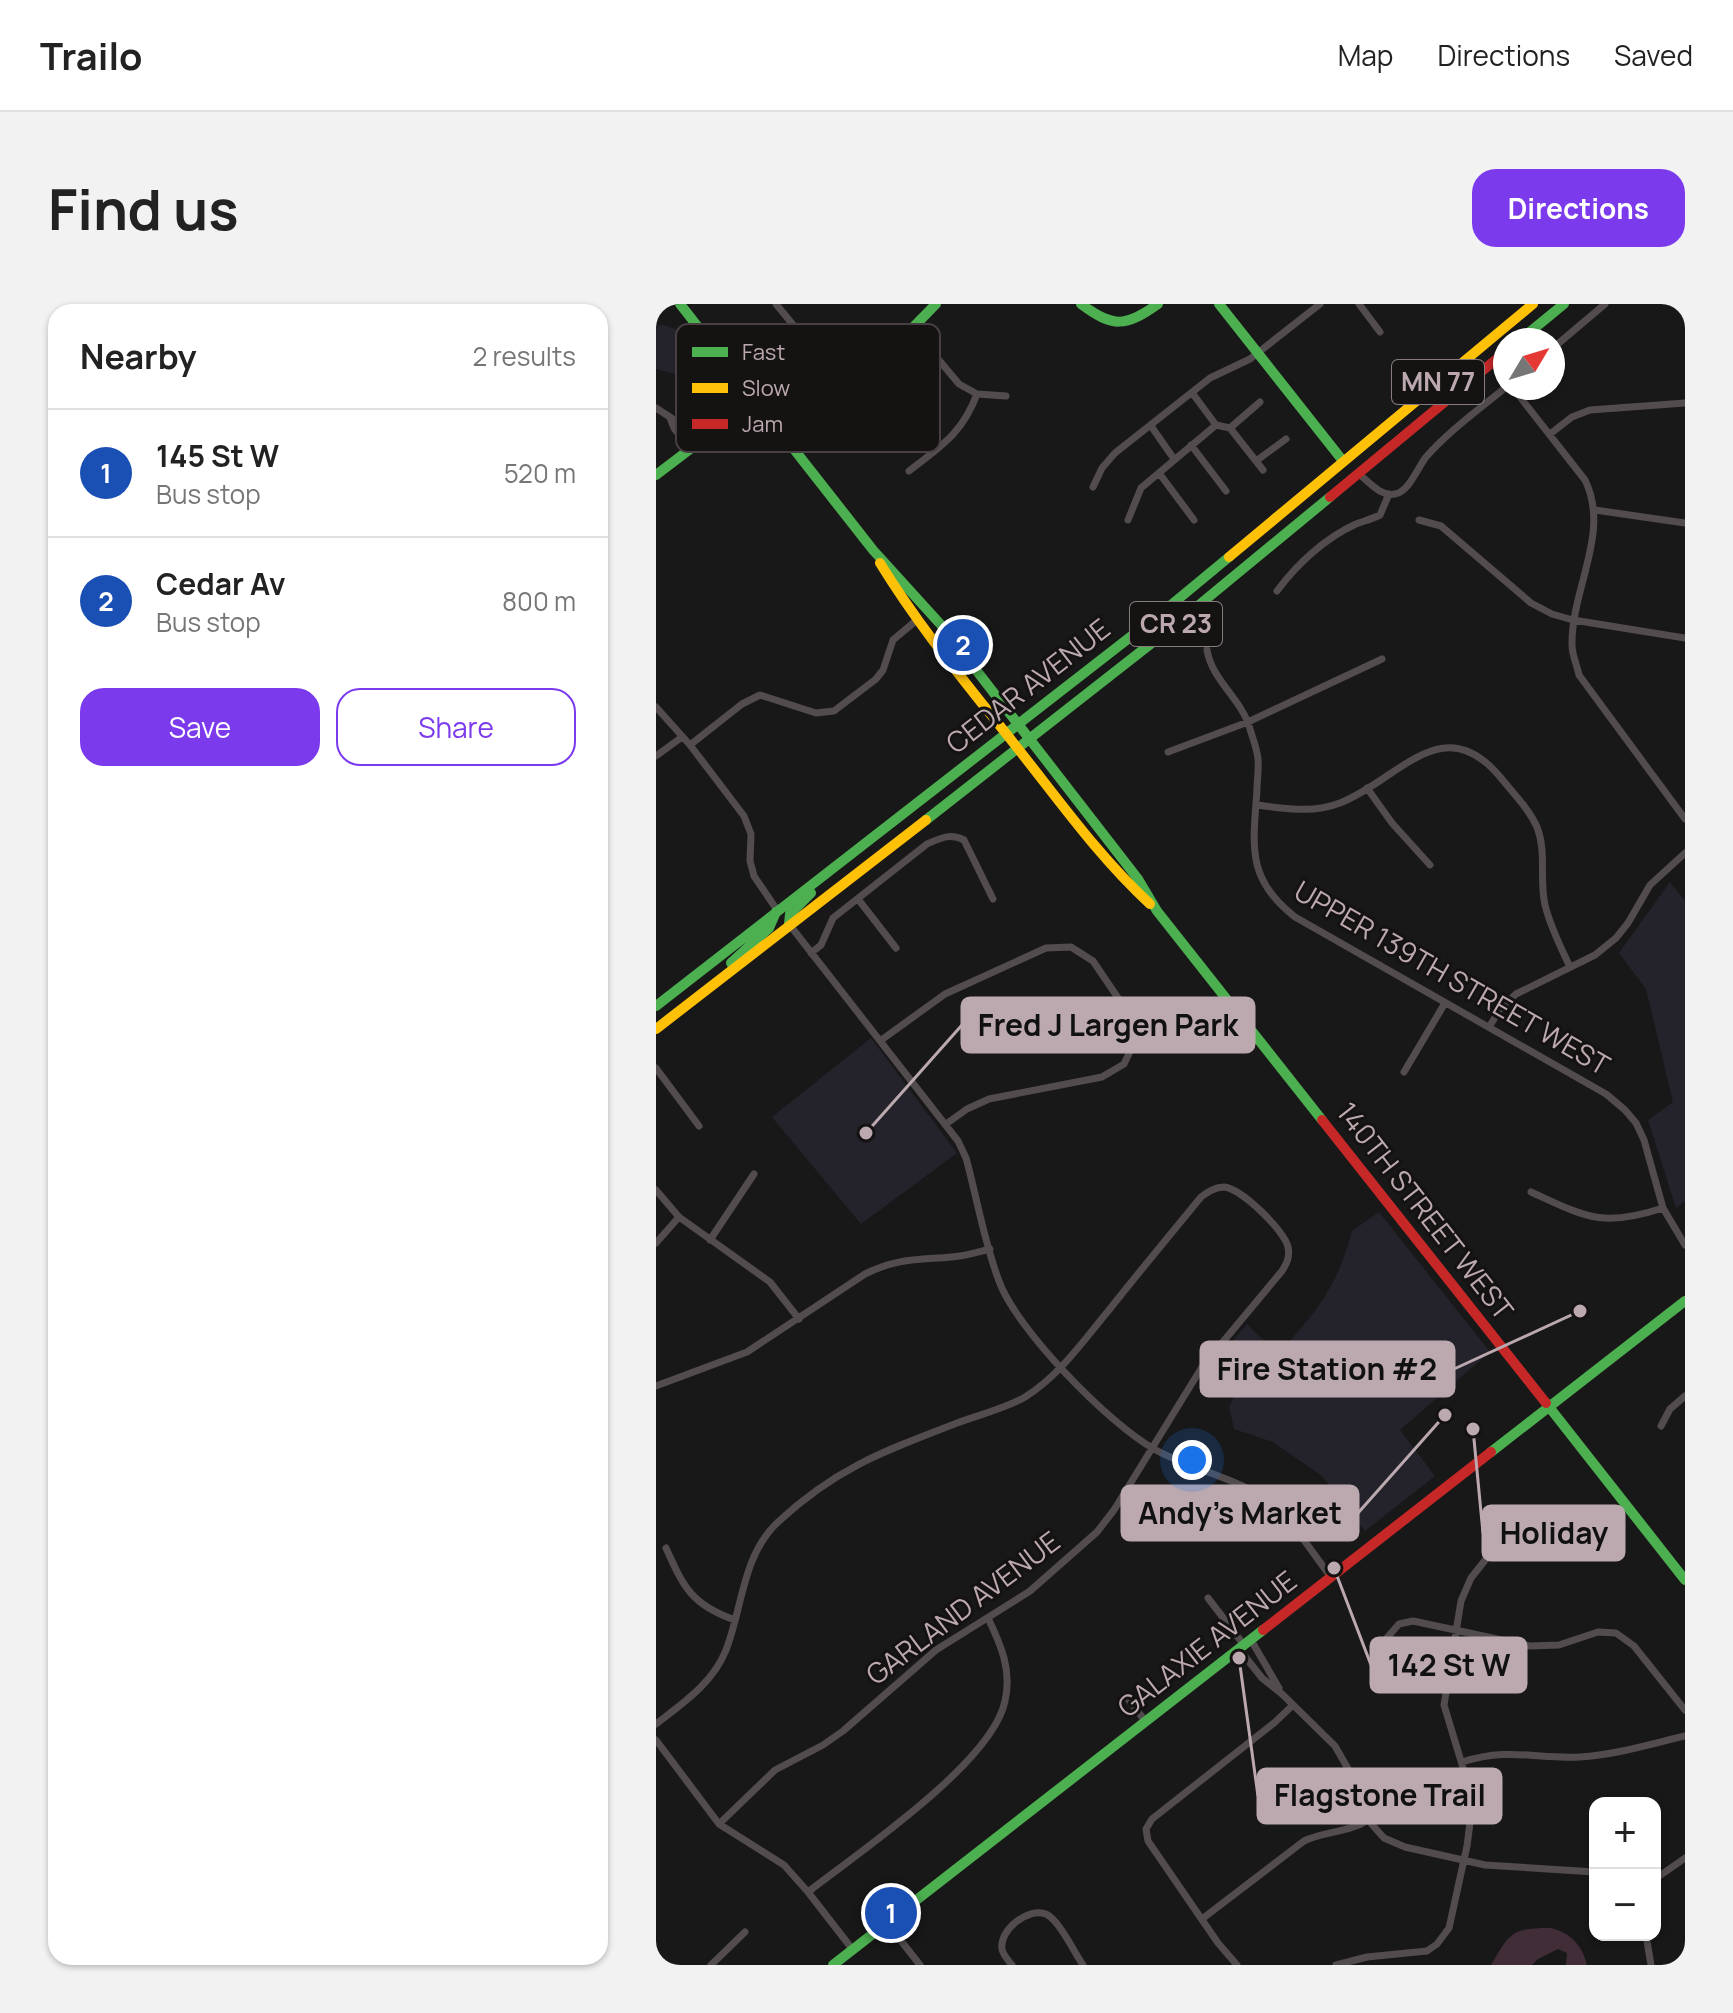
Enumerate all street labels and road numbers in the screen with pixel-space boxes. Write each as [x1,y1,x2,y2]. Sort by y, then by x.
road number: MN 77 [1392,360,1484,404]
road number: CR 23 [1130,602,1222,646]
street label: CEDAR AVENUE [937,609,1117,761]
street label: UPPER 139TH STREET WEST [1288,871,1617,1083]
street label: 140TH STREET WEST [1329,1094,1523,1327]
street label: GARLAND AVENUE [858,1522,1067,1693]
street label: GALAXIE AVENUE [1109,1561,1304,1725]

